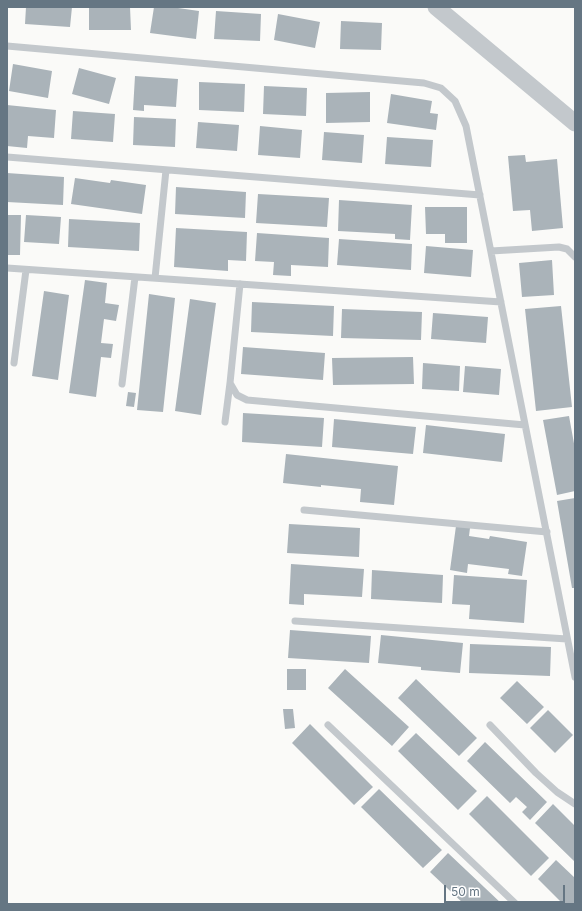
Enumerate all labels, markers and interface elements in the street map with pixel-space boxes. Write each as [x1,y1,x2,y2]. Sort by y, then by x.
scale bar [446,877,567,903]
text: 50 m [451,884,480,899]

